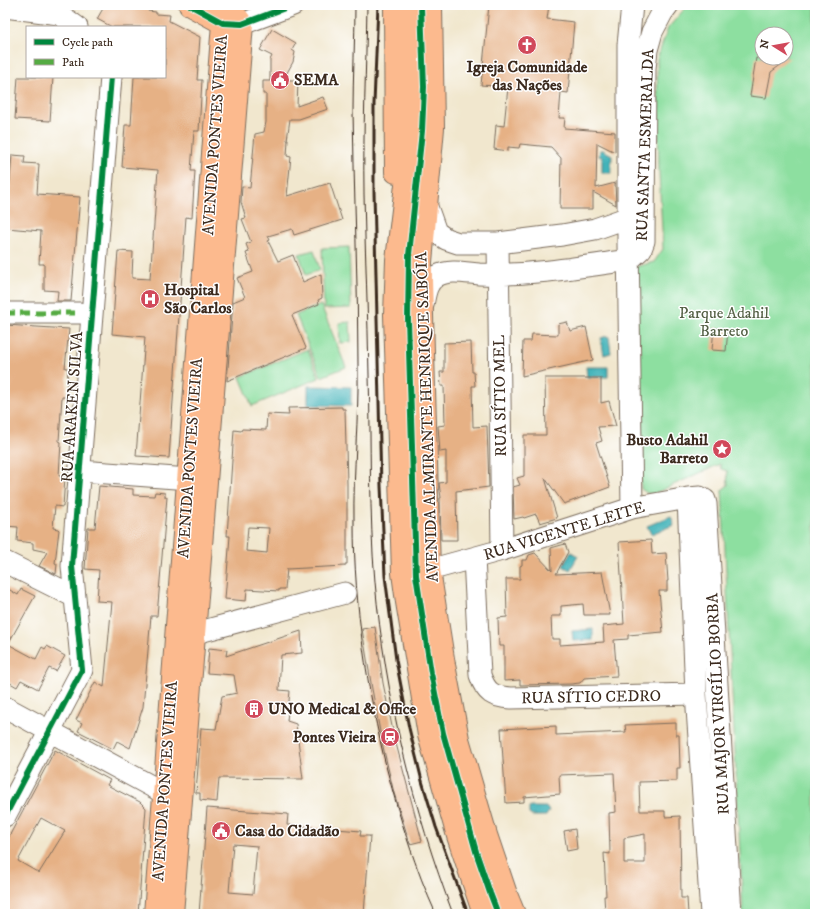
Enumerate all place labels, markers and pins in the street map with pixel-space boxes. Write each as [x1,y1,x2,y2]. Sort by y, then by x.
church icon: Igreja Comunidade das Nações [516,34,538,56]
place label: Igreja Comunidade das Nações [466,57,588,95]
public building icon: SEMA [269,69,291,91]
place label: SEMA [294,70,339,90]
place label: Hospital São Carlos [164,280,232,318]
hospital icon: Hospital São Carlos [139,288,161,310]
place label: Busto Adahil Barreto [626,430,709,468]
place icon: Busto Adahil Barreto [711,438,733,460]
building icon: UNO Medical & Office [243,698,265,720]
place label: UNO Medical & Office [268,699,417,719]
station icon: Pontes Vieira [379,726,401,748]
place label: Pontes Vieira [293,727,377,747]
public building icon: Casa do Cidadão [210,820,232,842]
place label: Casa do Cidadão [235,821,339,841]

